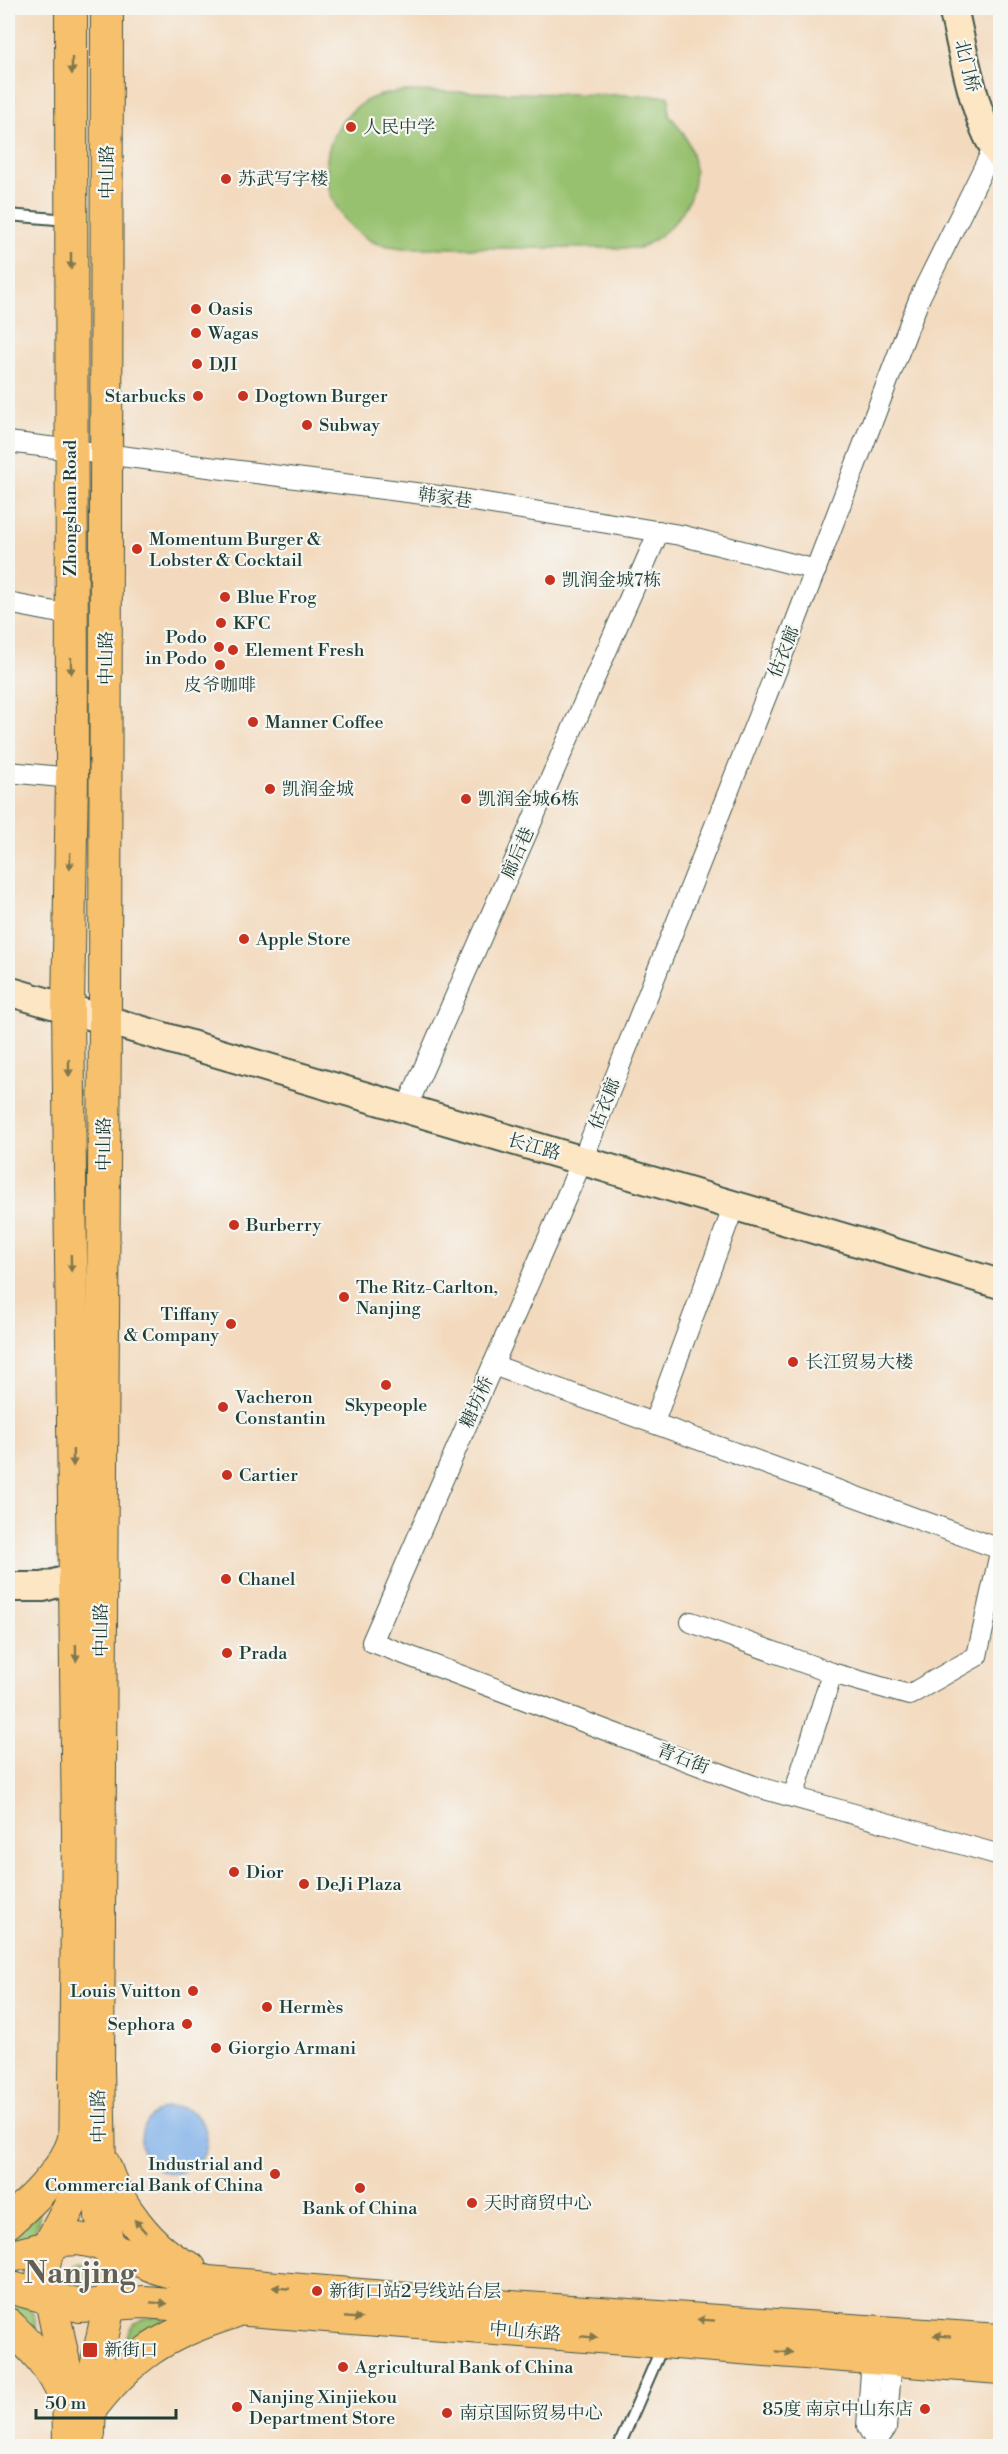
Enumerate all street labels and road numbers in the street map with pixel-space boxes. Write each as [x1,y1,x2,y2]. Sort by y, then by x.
street label: 北门桥 [949,37,985,95]
street label: 中山路 [96,145,119,199]
street label: Zhongshan Road [59,439,82,576]
street label: 韩家巷 [417,483,473,513]
street label: 估衣廊 [763,623,805,681]
street label: 中山路 [95,631,118,685]
street label: 廊后巷 [497,824,539,882]
street label: 估衣廊 [584,1075,626,1133]
street label: 中山路 [93,1117,116,1171]
street label: 长江路 [505,1129,563,1165]
street label: 糖坊桥 [456,1373,498,1431]
street label: 中山路 [90,1603,113,1657]
street label: 青石街 [654,1739,712,1779]
street label: 中山路 [87,2089,111,2143]
street label: 中山东路 [488,2317,562,2347]

